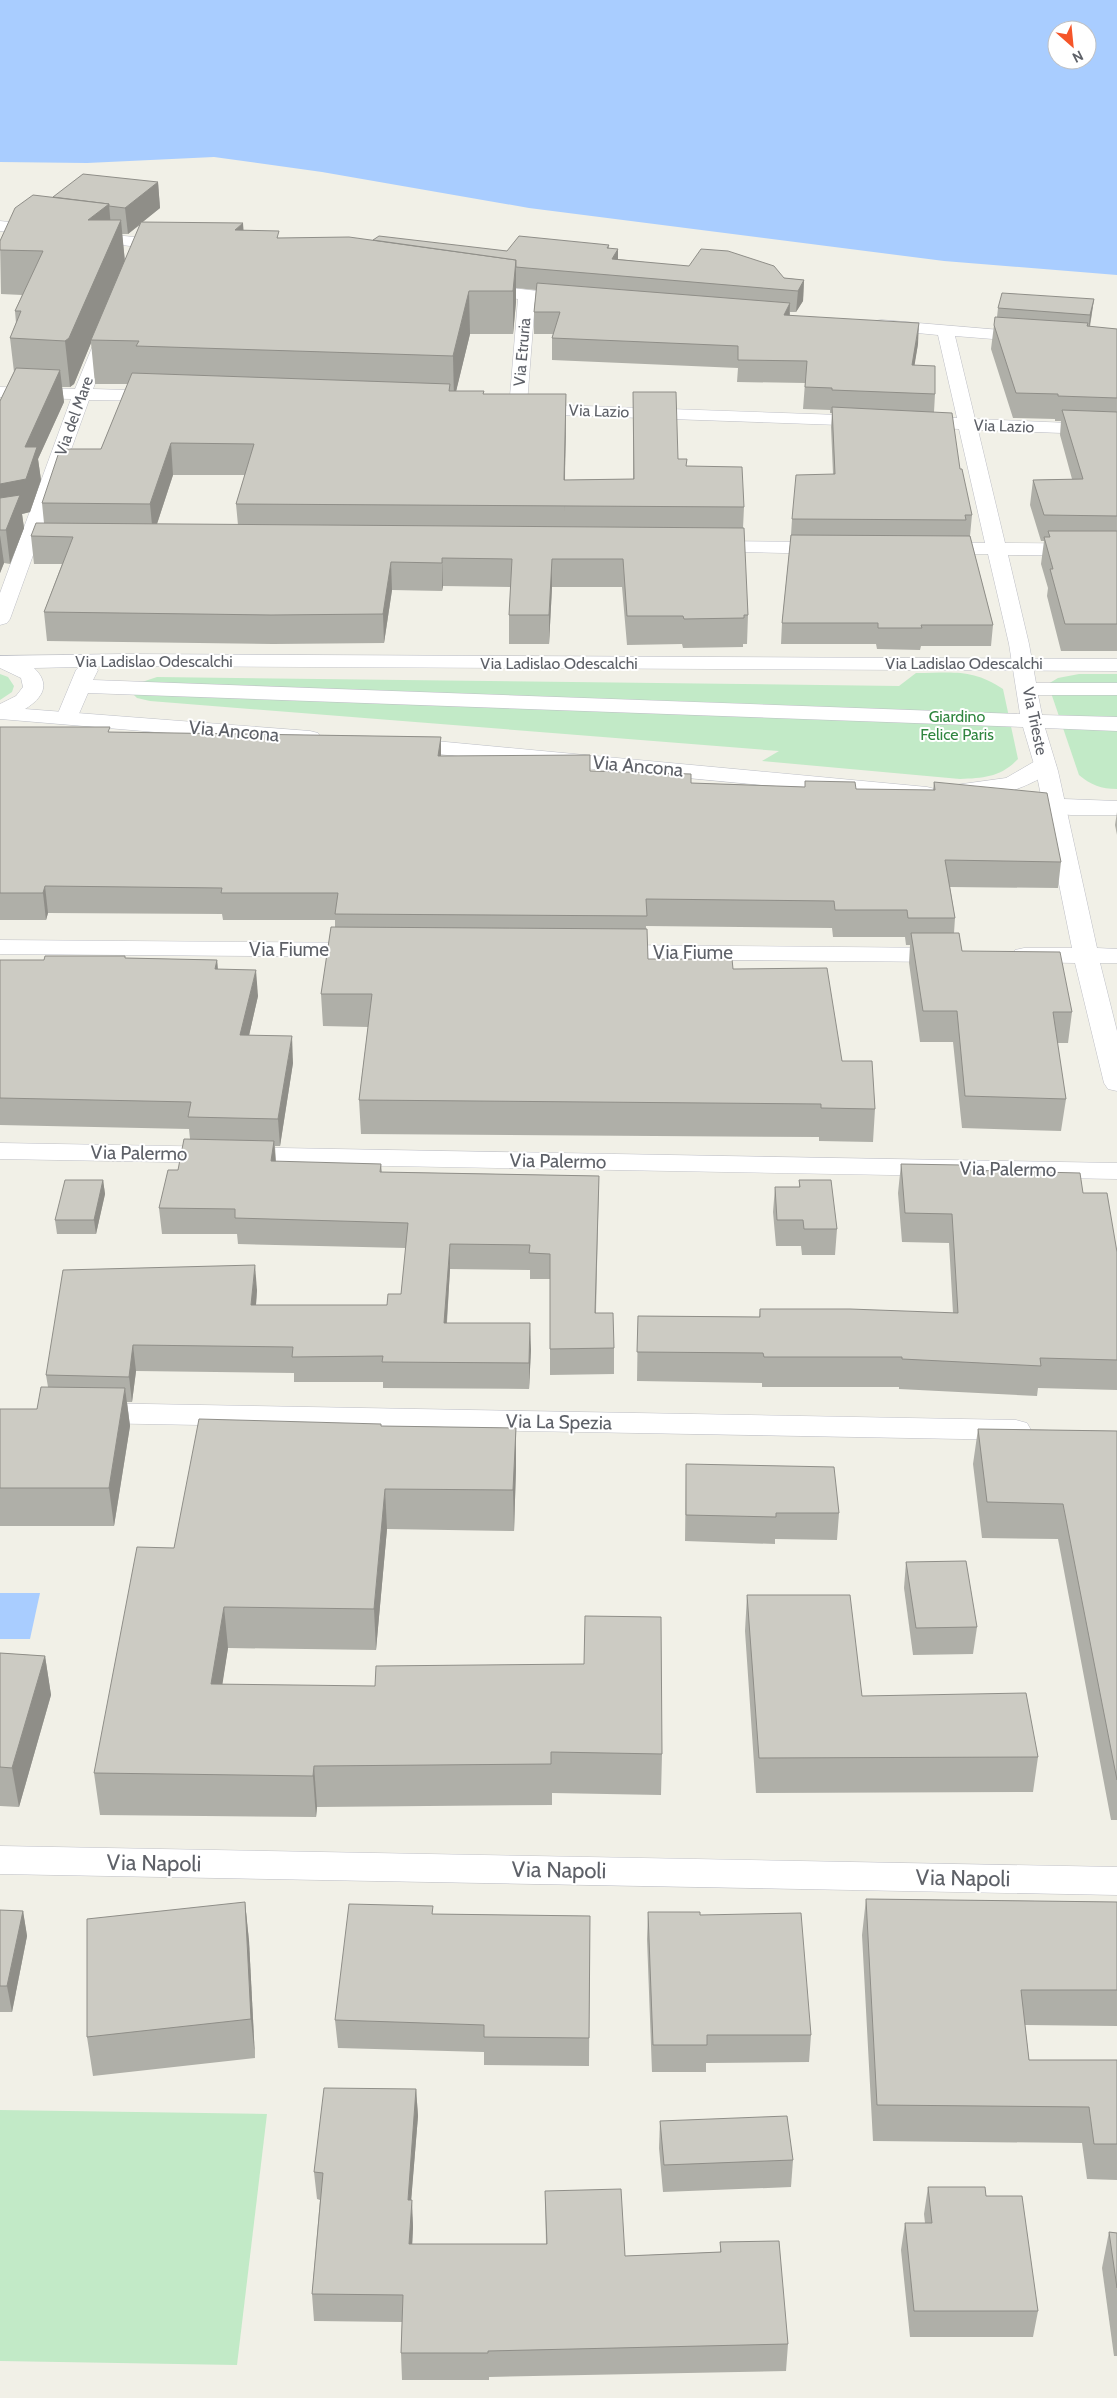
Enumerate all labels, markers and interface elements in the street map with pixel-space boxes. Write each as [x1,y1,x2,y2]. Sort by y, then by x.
north arrow [1047,20,1097,70]
text: N [1069,46,1086,67]
street label: Via Etruria [510,317,534,387]
street label: Via del Mare [51,374,97,458]
street label: Via Lazio [568,400,630,422]
street label: Via Lazio [973,415,1035,437]
street label: Via Ladislao Odescalchi [75,652,233,671]
street label: Via Ladislao Odescalchi [480,654,638,673]
street label: Via Ladislao Odescalchi [885,654,1043,673]
street label: Via Trieste [1019,685,1051,757]
park label: Giardino Felice Paris [920,707,994,744]
street label: Via Ancona [188,716,280,746]
street label: Via Ancona [592,751,684,781]
street label: Via Fiume [249,938,329,961]
street label: Via Fiume [653,941,733,964]
street label: Via Palermo [90,1141,188,1165]
street label: Via Palermo [509,1149,607,1173]
street label: Via Palermo [959,1157,1057,1181]
street label: Via La Spezia [506,1410,612,1434]
street label: Via Napoli [106,1849,202,1877]
street label: Via Napoli [511,1856,607,1884]
street label: Via Napoli [915,1864,1011,1892]

